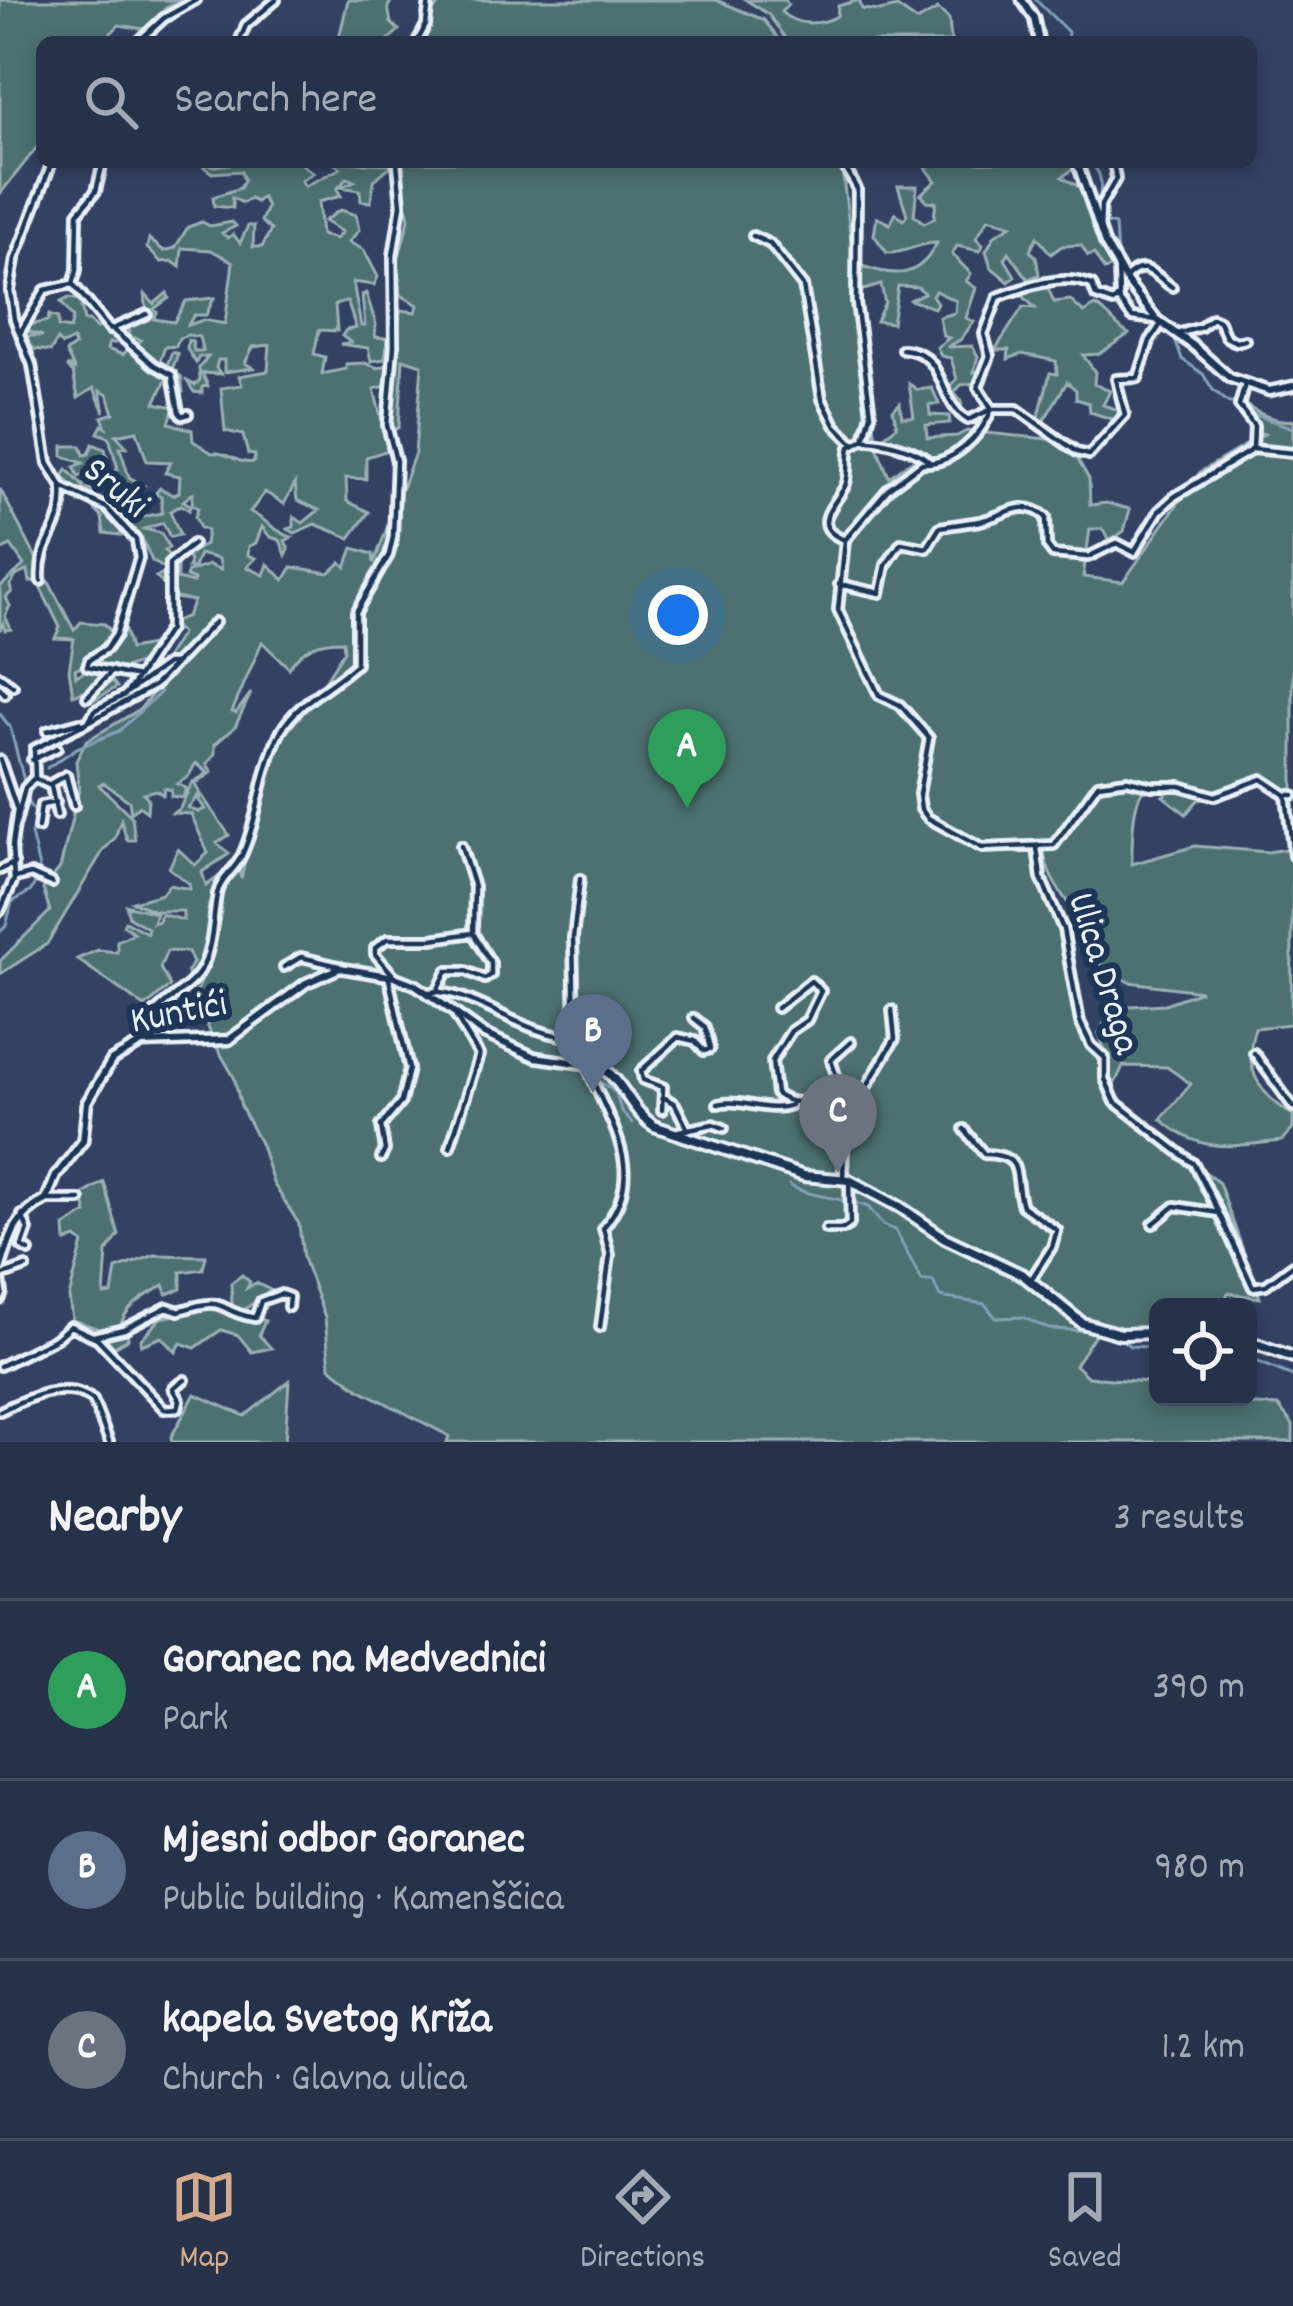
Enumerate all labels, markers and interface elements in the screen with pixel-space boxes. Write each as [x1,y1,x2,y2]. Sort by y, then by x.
search box [36,36,1257,168]
icon: search [78,69,144,135]
text: Search here [174,70,377,134]
street label: Sruki [69,446,159,534]
your location [648,585,708,645]
pin: A [648,709,726,808]
street label: Ulica Draga [1050,886,1152,1062]
street label: Kuntići [126,979,232,1051]
pin: B [554,994,632,1093]
pin: C [799,1074,877,1173]
map controls [1149,1298,1257,1406]
button: locate [1149,1298,1257,1406]
text: Nearby [48,1484,181,1556]
text: 3 results [1114,1493,1245,1548]
text: Goranec na Medvednici [162,1630,546,1694]
text: A [76,1662,98,1717]
text: 390 m [1153,1662,1245,1717]
text: Park [162,1694,228,1749]
text: Mjesni odbor Goranec [162,1810,525,1874]
text: B [78,1842,96,1897]
text: 980 m [1155,1842,1245,1897]
text: Public building · Kamenščica [162,1874,564,1929]
text: kapela Svetog Križa [162,1990,492,2054]
text: C [77,2022,97,2077]
text: 1.2 km [1161,2022,1245,2077]
text: Church · Glavna ulica [162,2054,467,2109]
tab: Map [171,2164,237,2283]
tab: Directions [580,2164,705,2283]
tab: Saved [1048,2164,1122,2283]

